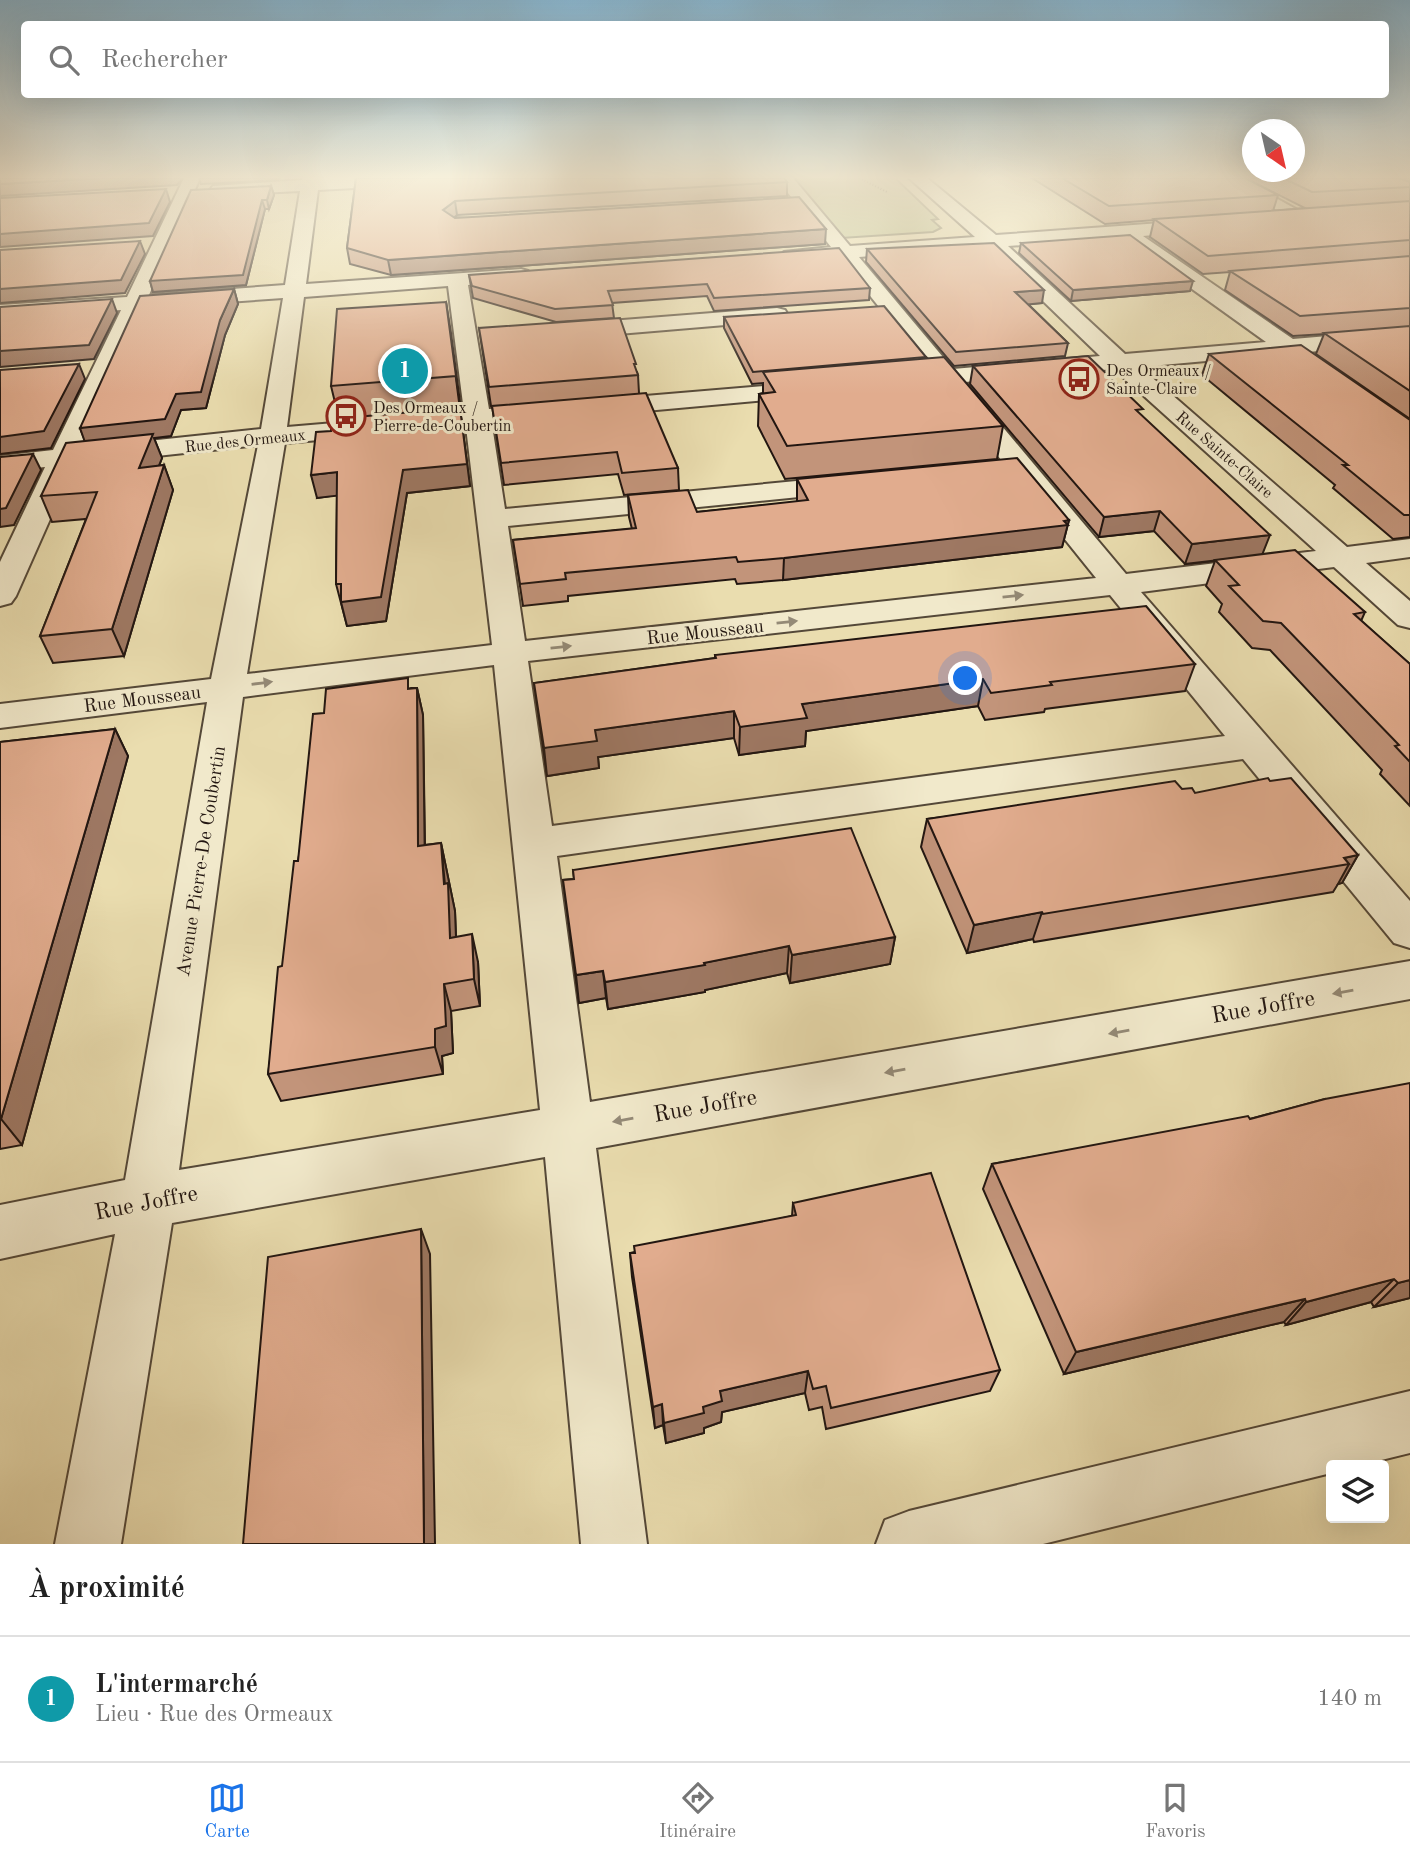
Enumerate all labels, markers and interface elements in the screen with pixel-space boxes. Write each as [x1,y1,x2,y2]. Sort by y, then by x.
search box [21,21,1389,98]
icon: search [45,41,83,79]
text: Rechercher [101,47,228,73]
north arrow [1242,119,1305,182]
pin: 1 [382,345,428,397]
bus stop icon: Des Ormeaux / Sainte-Claire [1058,358,1100,400]
place label: Des Ormeaux / Sainte-Claire [1106,364,1212,398]
bus stop icon: Des Ormeaux / Pierre-de-Coubertin [325,395,367,437]
place label: Des Ormeaux / Pierre-de-Coubertin [373,401,512,435]
street label: Rue Sainte-Claire [1172,409,1275,502]
street label: Rue des Ormeaux [184,428,307,456]
one-way arrow [1002,591,1024,602]
one-way arrow [776,616,798,627]
street label: Rue Mousseau [646,618,765,649]
one-way arrow [550,641,572,652]
your location [948,661,982,695]
one-way arrow [251,677,273,688]
street label: Rue Mousseau [83,684,202,717]
street label: Avenue Pierre-De Coubertin [175,745,230,978]
street label: Rue Joffre [1210,987,1317,1028]
one-way arrow [1332,987,1354,998]
one-way arrow [1108,1027,1130,1038]
one-way arrow [884,1066,906,1077]
street label: Rue Joffre [652,1086,759,1127]
one-way arrow [612,1115,634,1126]
street label: Rue Joffre [93,1182,200,1225]
map controls [1326,1460,1389,1523]
button: layers [1326,1460,1389,1523]
text: À proximité [28,1574,185,1604]
text: L'intermarché [95,1672,258,1698]
text: 1 [44,1687,58,1710]
text: 140 m [1317,1687,1382,1710]
text: Lieu · Rue des Ormeaux [95,1703,334,1726]
tab: Carte [205,1779,250,1844]
tab: Itinéraire [659,1779,736,1844]
tab: Favoris [1145,1779,1205,1844]

